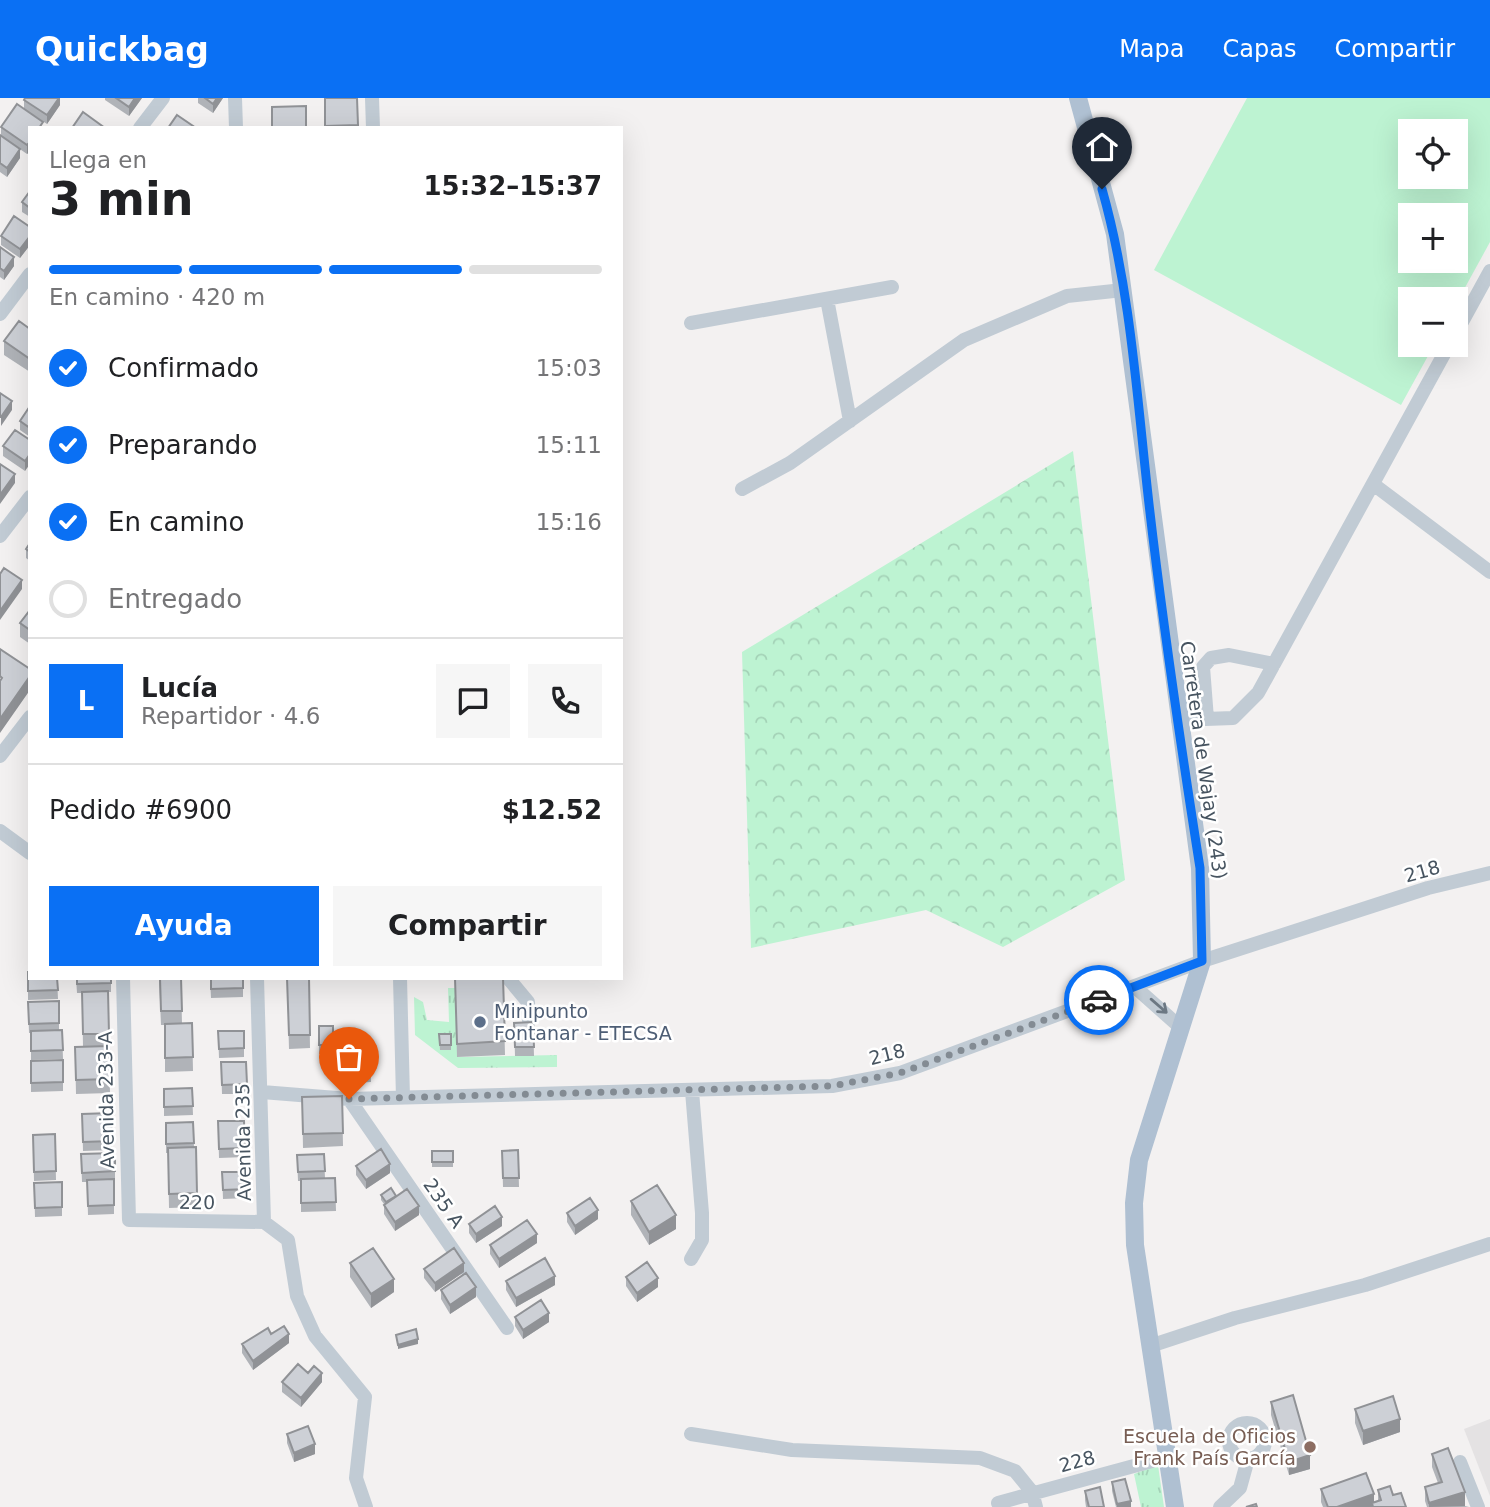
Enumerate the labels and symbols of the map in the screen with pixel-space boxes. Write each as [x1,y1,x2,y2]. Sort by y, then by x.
pin [1072,117,1132,189]
street label: Carretera de Wajay (243) [1176,639,1232,881]
street label: 218 [1402,855,1442,887]
courier [1064,965,1134,1035]
one-way arrow [1150,998,1168,1014]
place label: Minipunto Fontanar - ETECSA [494,1000,672,1044]
marker: Minipunto Fontanar - ETECSA [472,1014,488,1030]
pin [319,1027,379,1099]
street label: Avenida 233-A [94,1031,118,1169]
street label: 218 [867,1039,907,1069]
street label: Avenida 235 [231,1083,255,1201]
street label: 235 A [419,1174,469,1232]
street label: 220 [179,1191,215,1213]
place label: Escuela de Oficios Frank País García [1123,1425,1296,1469]
marker: Escuela de Oficios Frank País García [1302,1439,1318,1455]
street label: 228 [1057,1446,1097,1476]

